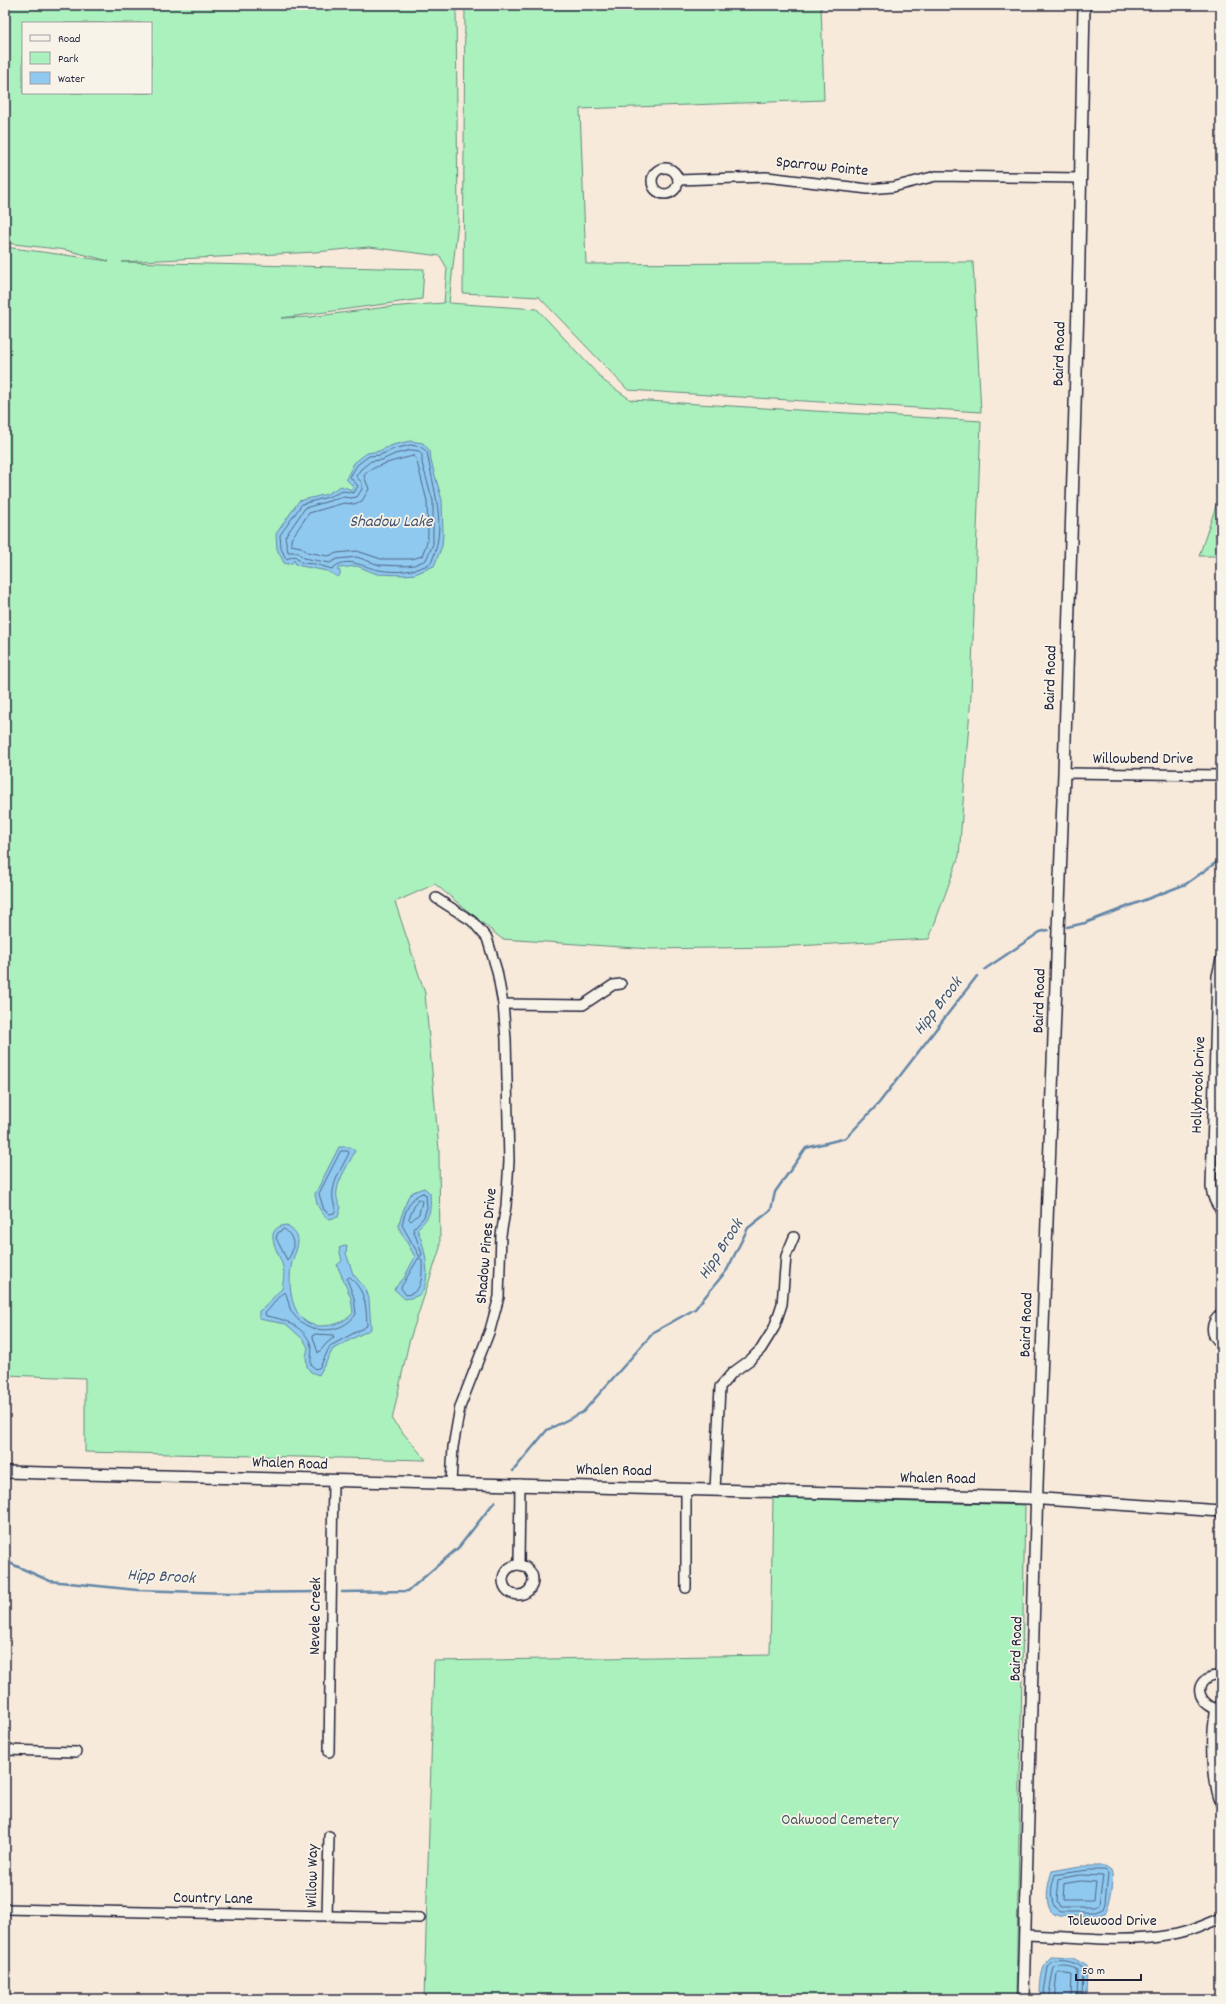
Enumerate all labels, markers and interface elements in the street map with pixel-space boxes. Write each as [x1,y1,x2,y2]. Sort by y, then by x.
legend [22,22,152,94]
text: Road [58,31,80,48]
text: Park [58,51,79,68]
text: Water [58,71,85,88]
street label: Sparrow Pointe [775,151,869,183]
street label: Baird Road [1047,321,1073,387]
water label: Shadow Lake [349,511,434,535]
street label: Baird Road [1038,645,1064,711]
street label: Willowbend Drive [1093,748,1193,771]
street label: Baird Road [1027,968,1053,1034]
water label: Hipp Brook [909,971,971,1041]
street label: Hollybrook Drive [1186,1036,1212,1134]
street label: Shadow Pines Drive [470,1187,504,1305]
water label: Hipp Brook [693,1213,752,1285]
street label: Baird Road [1014,1292,1040,1358]
street label: Whalen Road [252,1451,328,1477]
street label: Whalen Road [576,1459,652,1483]
street label: Whalen Road [900,1467,976,1491]
water label: Hipp Brook [126,1564,198,1592]
street label: Nevele Creek [304,1577,328,1655]
street label: Baird Road [1004,1616,1030,1682]
park label: Oakwood Cemetery [781,1809,899,1832]
street label: Willow Way [301,1843,325,1908]
street label: Country Lane [173,1887,253,1911]
street label: Tolewood Drive [1067,1910,1157,1933]
scale bar [1076,1956,1141,1982]
text: 50 m [1082,1963,1105,1980]

